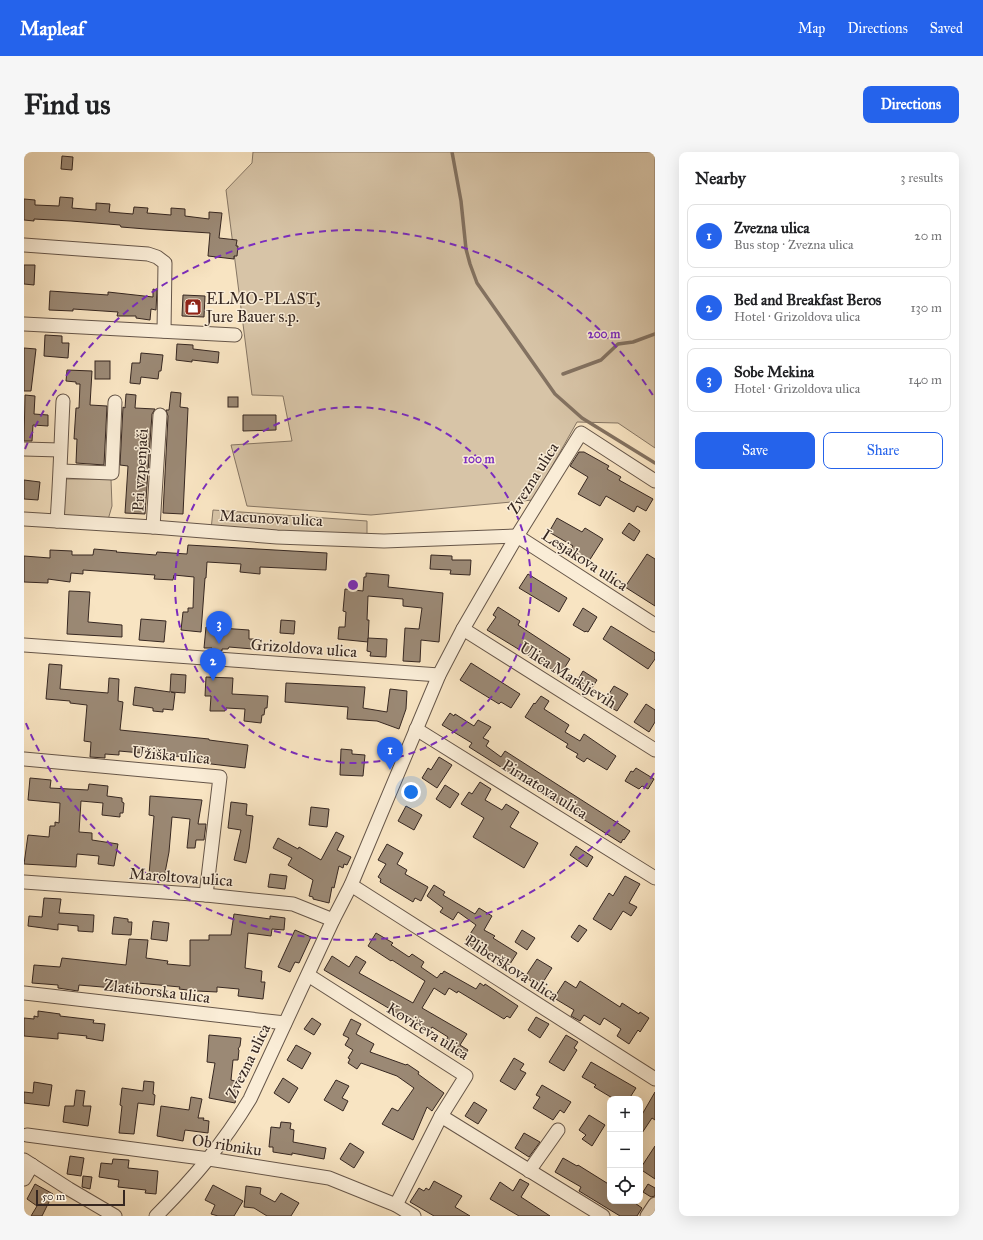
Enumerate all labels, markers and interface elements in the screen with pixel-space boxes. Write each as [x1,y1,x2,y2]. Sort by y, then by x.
text: Mapleaf [20,17,84,40]
text: Map [798,20,825,37]
text: Directions [847,20,908,37]
text: Saved [930,20,963,37]
button: Directions [863,86,959,123]
text: Find us [24,87,110,122]
text: Nearby [695,168,746,189]
text: 3 results [900,170,943,186]
text: Zvezna ulica [734,219,810,237]
text: 1 [706,228,712,244]
text: 20 m [914,228,942,244]
text: Bus stop · Zvezna ulica [734,237,854,253]
place label: ELMO-PLAST, Jure Bauer s.p. [204,289,320,327]
text: Bed and Breakfast Beros [734,291,881,309]
shop icon: ELMO-PLAST, Jure Bauer s.p. [183,297,203,317]
text: 2 [706,300,712,316]
text: 130 m [910,300,942,316]
text: Hotel · Grizoldova ulica [734,309,860,325]
text: 200 m [588,327,621,341]
text: Sobe Mekina [734,363,814,381]
text: 3 [706,372,712,388]
text: 140 m [908,372,942,388]
text: Hotel · Grizoldova ulica [734,381,860,397]
street label: Pri vzpenjači [128,427,152,512]
button: Save [695,432,815,469]
button: Share [823,432,943,469]
street label: Zvezna ulica [504,439,563,517]
text: 100 m [463,452,496,466]
street label: Macunova ulica [219,506,324,530]
street label: Lesjakova ulica [538,525,632,595]
centre of rings [346,578,360,592]
pin: 3 [206,611,232,644]
street label: Grizoldova ulica [250,635,358,661]
street label: Ulica Markljevih [516,638,620,712]
pin: 2 [200,648,226,681]
pin: 1 [377,737,403,770]
street label: Užiška ulica [131,742,211,768]
street label: Pirnatova ulica [499,755,591,823]
your location [401,782,421,802]
street label: Maroltova ulica [129,864,234,890]
street label: Pliberškova ulica [462,931,563,1005]
street label: Zlatiborska ulica [103,975,212,1007]
street label: Kovičeva ulica [383,998,473,1064]
street label: Zvezna ulica [222,1020,274,1101]
map controls [607,1096,643,1204]
button: + [607,1096,643,1132]
street label: Ob ribniku [191,1130,264,1160]
button: − [607,1132,643,1168]
button: locate [607,1168,643,1204]
scale bar [36,1188,125,1207]
text: 50 m [42,1190,65,1203]

